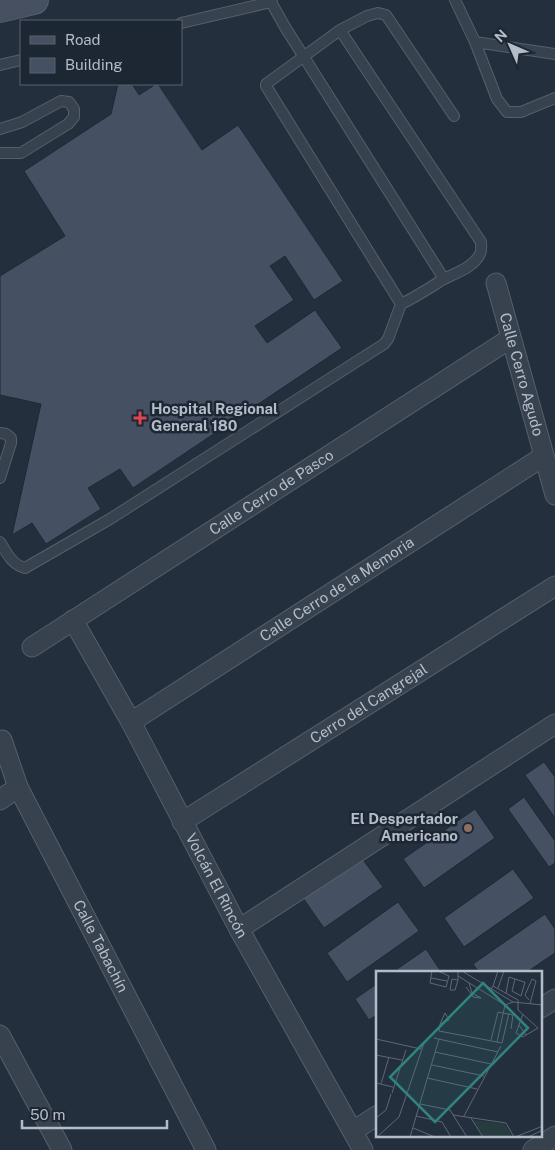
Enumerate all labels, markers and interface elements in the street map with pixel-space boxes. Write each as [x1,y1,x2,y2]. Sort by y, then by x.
legend [20,20,182,85]
north arrow [485,20,535,70]
text: N [491,26,510,45]
text: Road [65,31,101,48]
text: Building [65,56,123,73]
street label: Calle Cerro Agudo [497,311,547,438]
place label: Hospital Regional General 180 [151,400,278,434]
marker: Hospital Regional General 180 [133,411,147,425]
street label: Calle Cerro de Pasco [206,446,336,538]
street label: Calle Cerro de la Memoria [256,533,417,645]
street label: Cerro del Cangrejal [307,660,430,747]
place label: El Despertador Americano [350,810,458,844]
marker: El Despertador Americano [462,822,474,834]
street label: Volcán El Rincón [183,830,251,941]
street label: Calle Tabachín [70,897,132,995]
inset map [376,971,542,1138]
scale bar [22,1098,168,1130]
text: 50 m [30,1106,65,1123]

